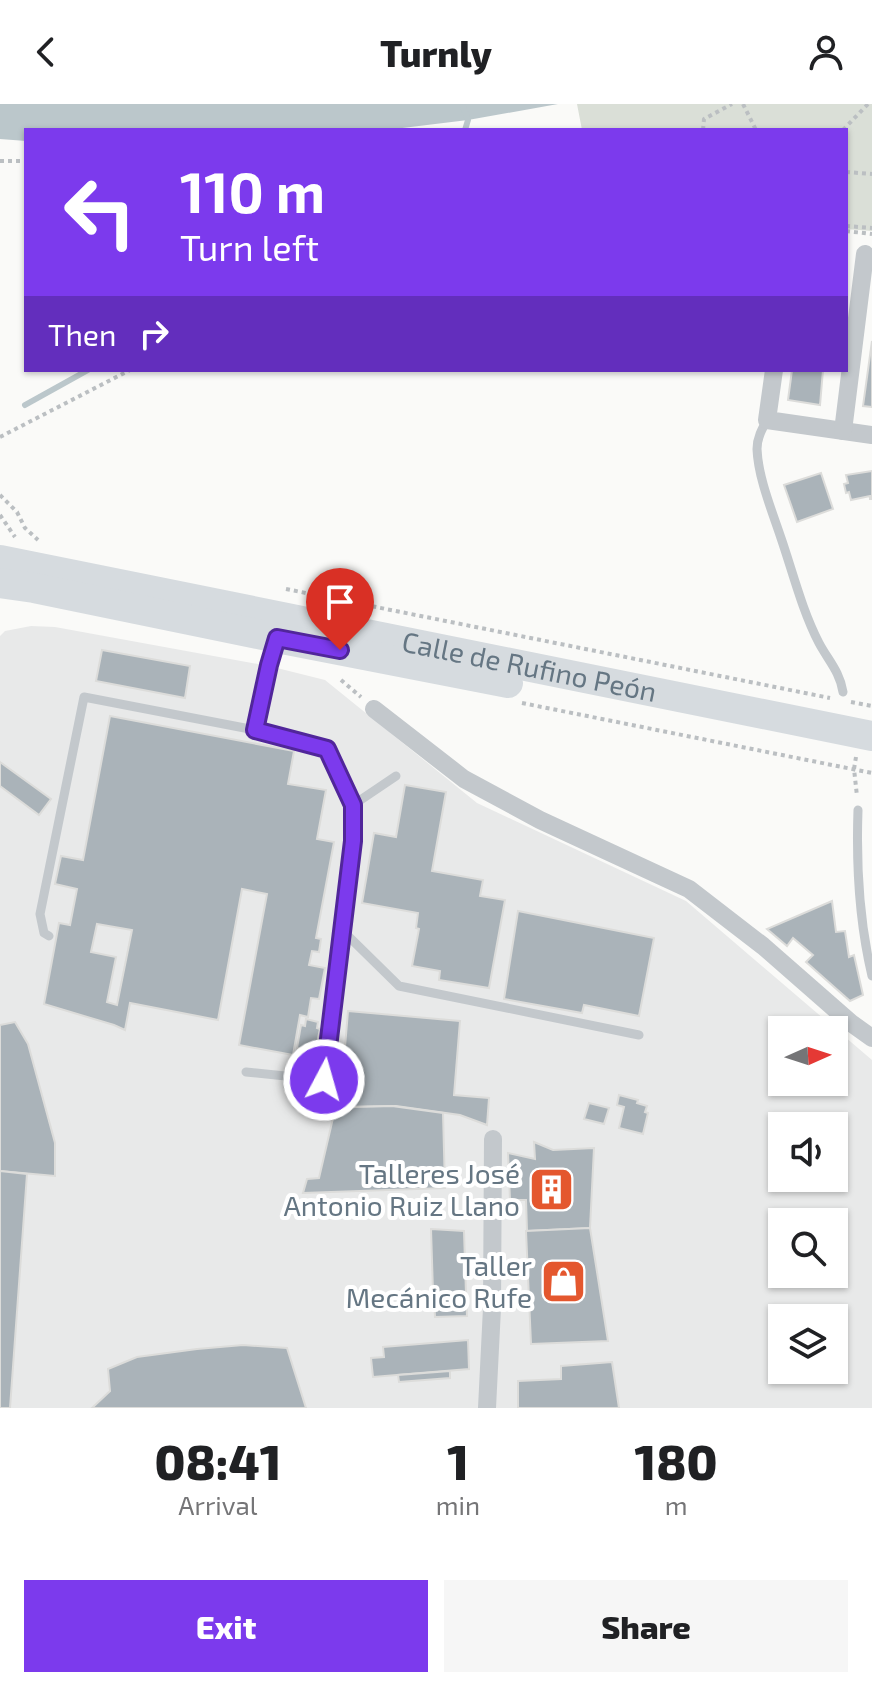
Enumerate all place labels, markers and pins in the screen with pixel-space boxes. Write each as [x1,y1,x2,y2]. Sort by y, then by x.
pin [306,568,374,650]
place label: Talleres José Antonio Ruiz Llano [283,1156,520,1222]
building icon: Talleres José Antonio Ruiz Llano [527,1166,575,1214]
place label: Taller Mecánico Rufe [346,1248,532,1314]
shop icon: Taller Mecánico Rufe [539,1258,587,1306]

